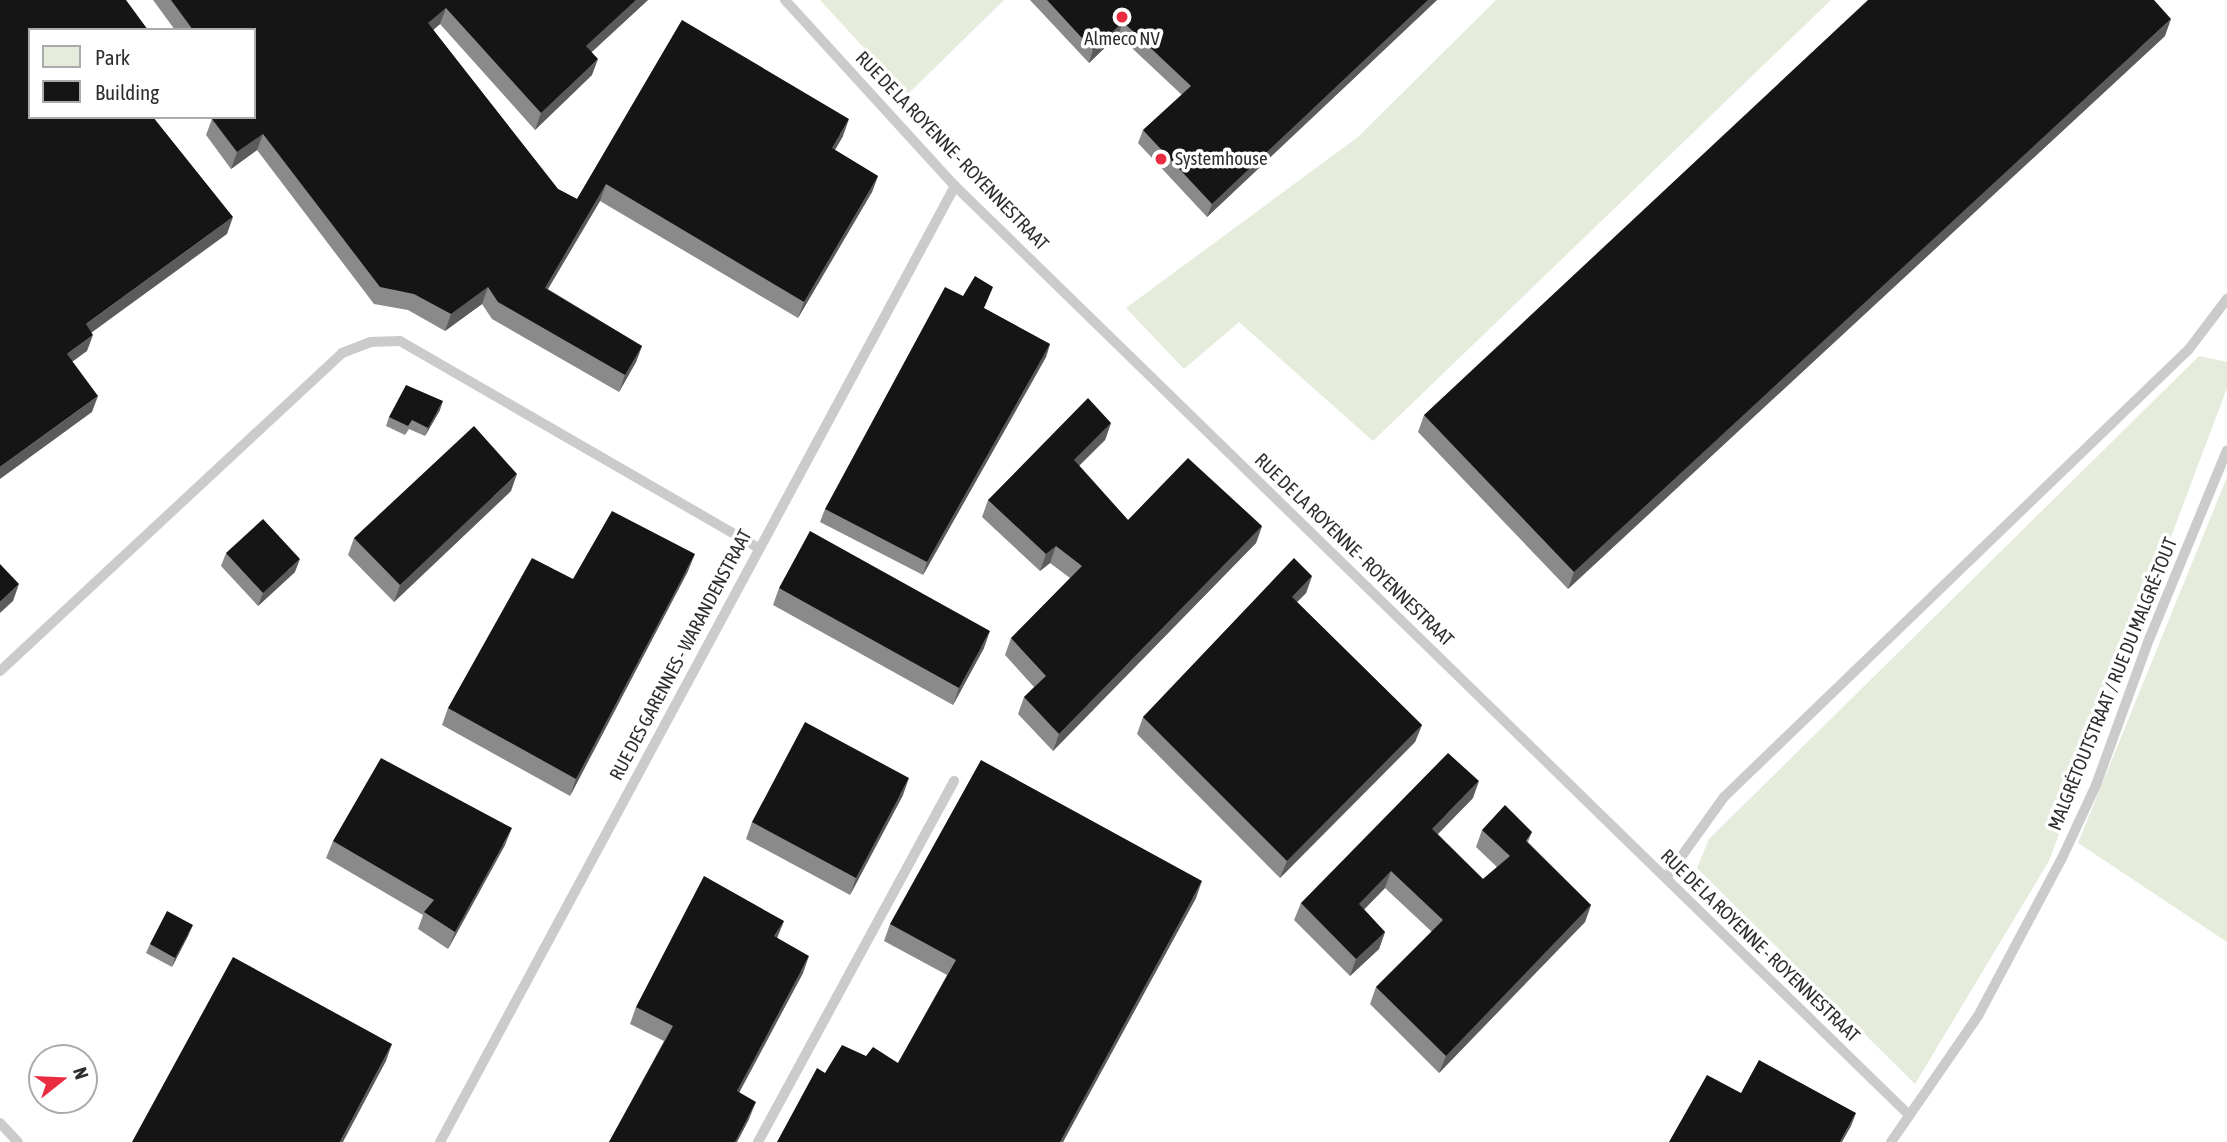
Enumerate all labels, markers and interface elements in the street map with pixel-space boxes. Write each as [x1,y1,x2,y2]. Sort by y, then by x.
marker: Almeco NV [1114,9,1130,25]
legend [28,28,256,119]
place label: Almeco NV [1084,28,1160,50]
text: Park [95,45,130,69]
street label: RUE DE LA ROYENNE - ROYENNESTRAAT [851,47,1053,255]
text: Building [95,80,159,104]
place label: Systemhouse [1175,148,1268,170]
marker: Systemhouse [1153,151,1169,167]
street label: RUE DE LA ROYENNE - ROYENNESTRAAT [1250,449,1458,651]
street label: RUE DES GARENNES - WARANDENSTRAAT [605,526,757,784]
street label: MALGRÉTOUTSTRAAT / RUE DU MALGRÉ-TOUT [2044,534,2182,834]
street label: RUE DE LA ROYENNE - ROYENNESTRAAT [1656,845,1864,1047]
north arrow [28,1044,98,1114]
text: N [69,1064,93,1082]

